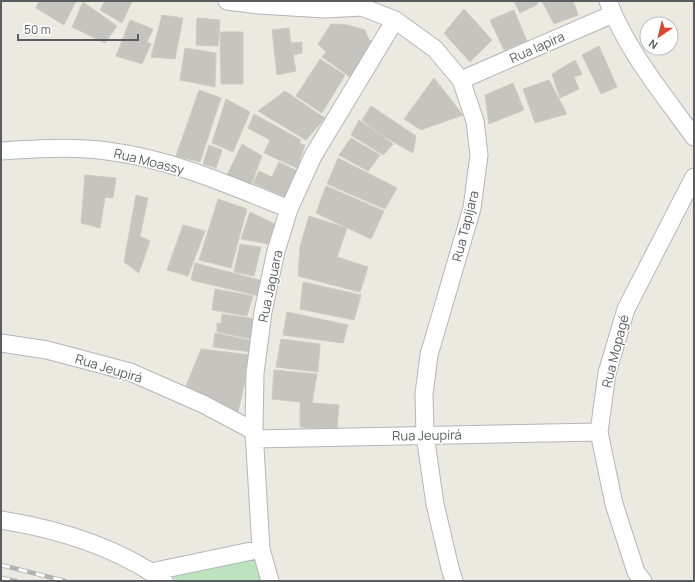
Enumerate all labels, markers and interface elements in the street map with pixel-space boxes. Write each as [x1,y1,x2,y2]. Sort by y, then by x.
scale bar [18,16,138,42]
north arrow [639,16,679,56]
text: 50 m [24,21,51,38]
street label: Rua Iapira [507,27,567,67]
text: N [645,36,661,53]
street label: Rua Moassy [112,144,186,178]
street label: Rua Tapijara [447,189,483,263]
street label: Rua Jaguara [254,248,286,324]
street label: Rua Mopagé [597,312,633,389]
street label: Rua Jeupirá [73,349,145,387]
street label: Rua Jeupirá [392,425,462,445]

